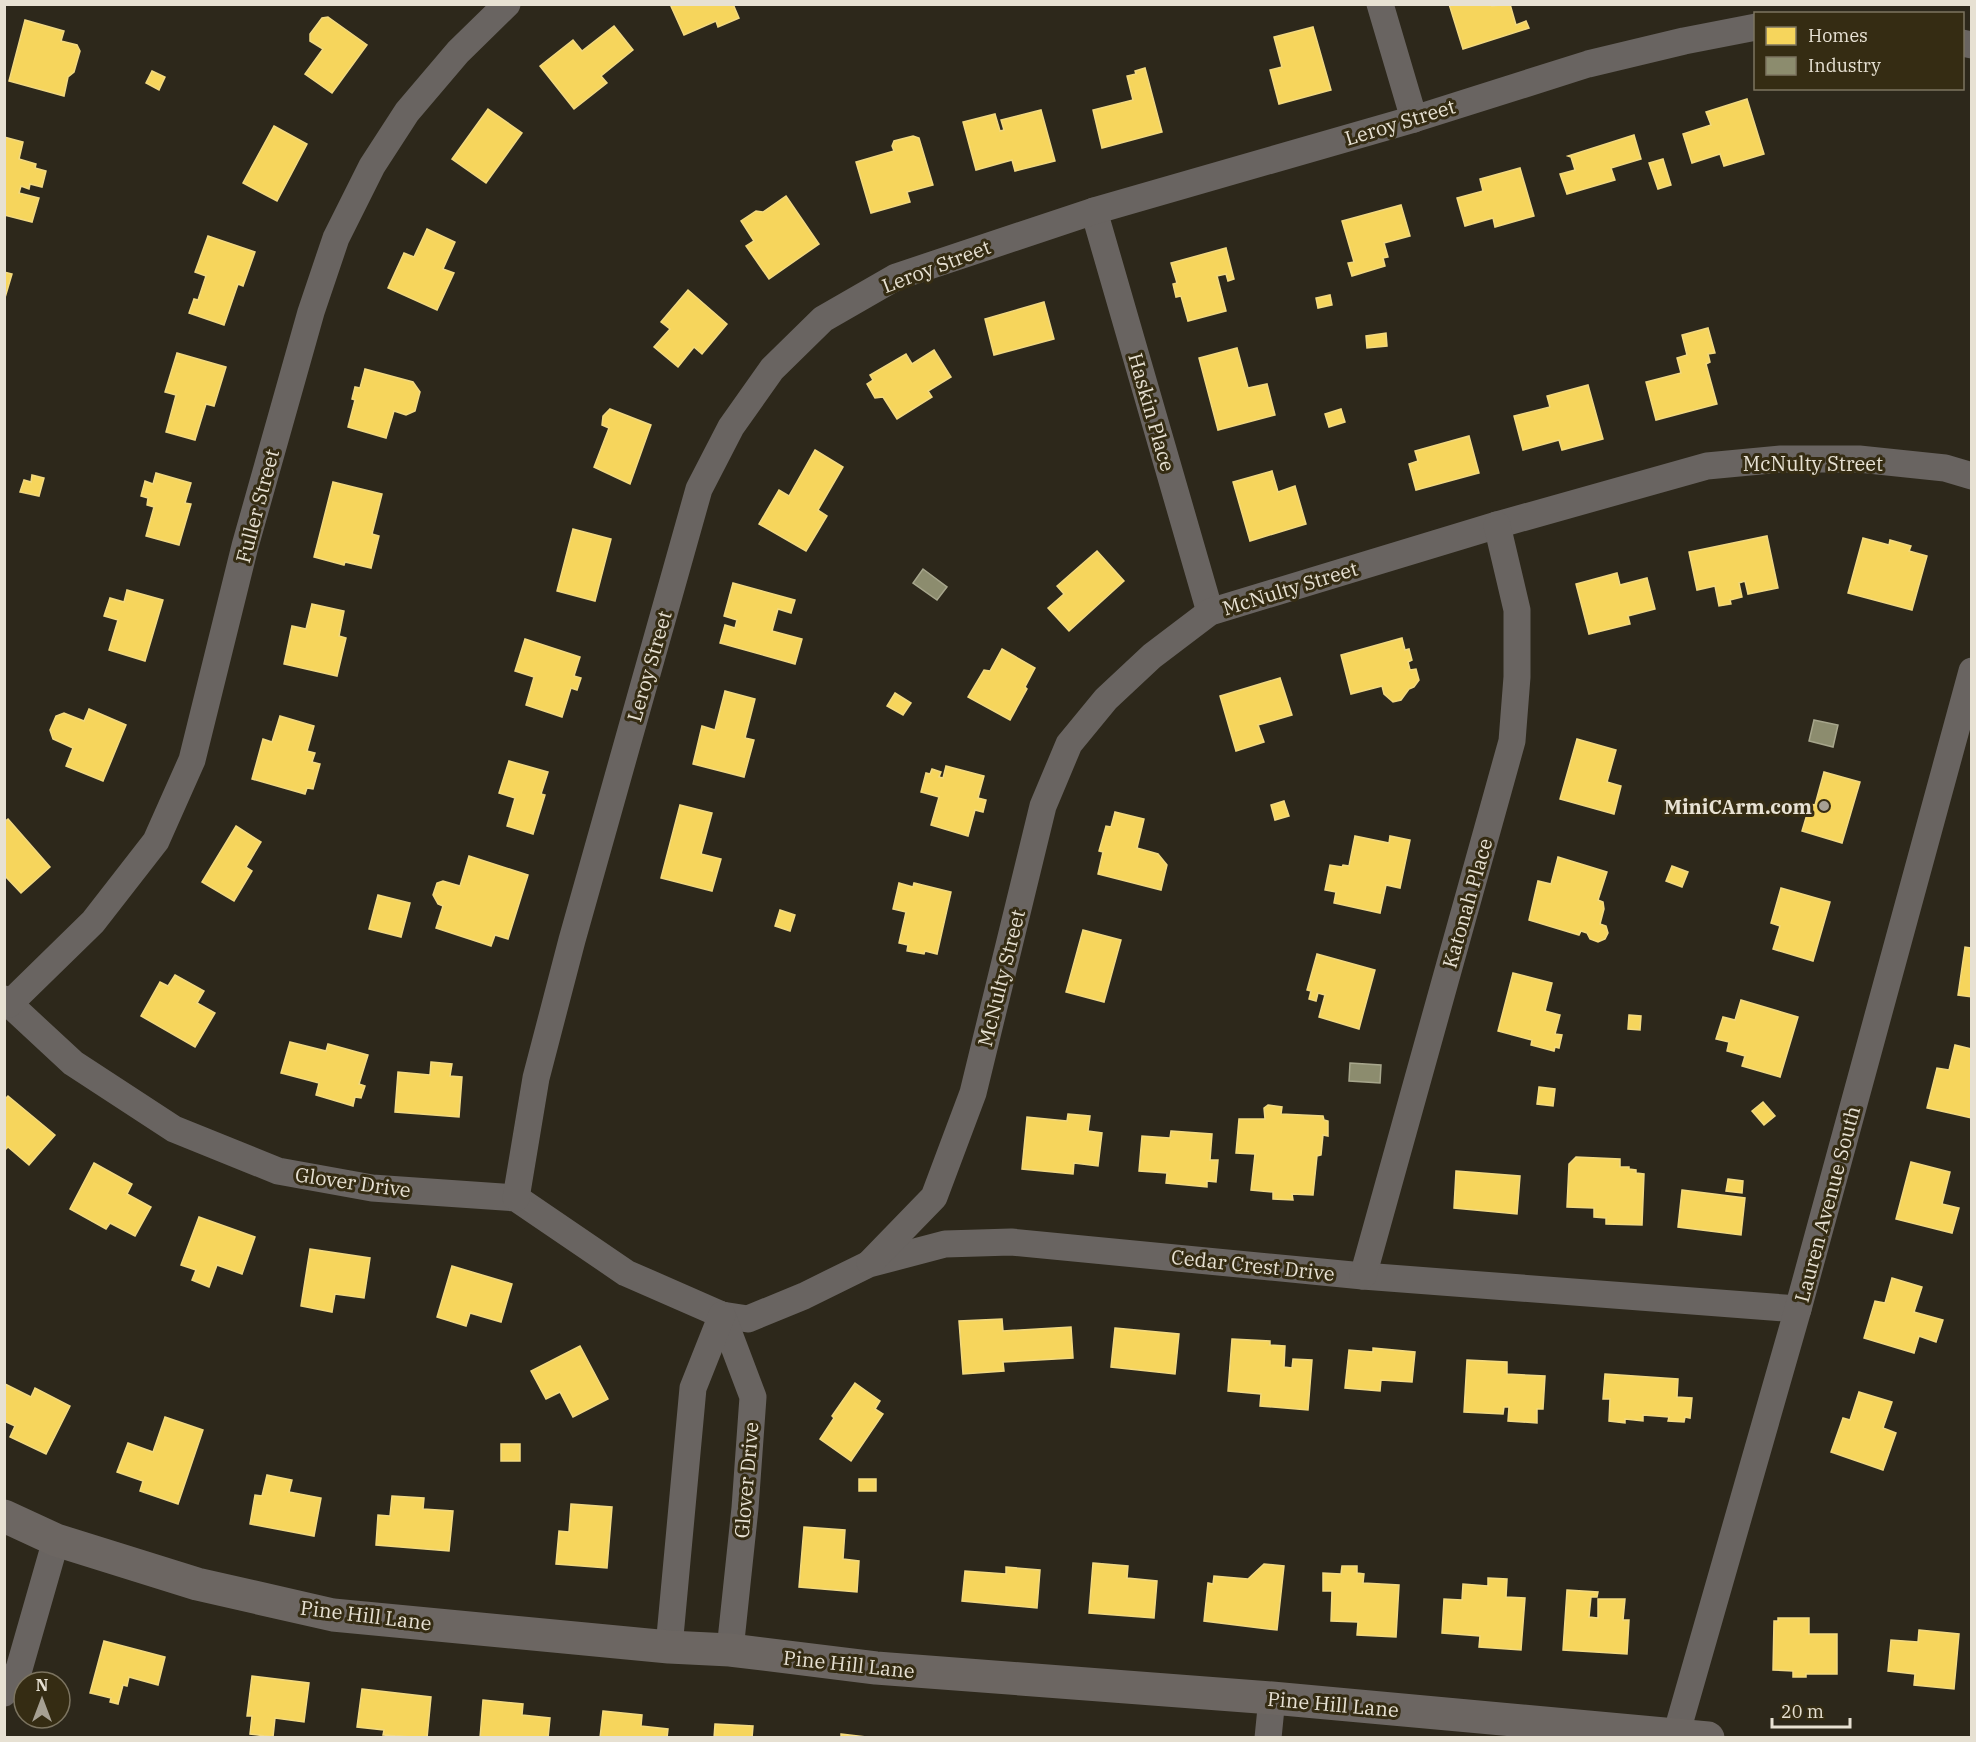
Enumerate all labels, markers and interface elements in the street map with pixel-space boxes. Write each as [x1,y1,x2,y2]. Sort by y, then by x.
legend [1754,12,1964,90]
text: Homes [1808,24,1868,47]
text: Industry [1808,54,1881,77]
street label: Leroy Street [1341,92,1459,152]
street label: Leroy Street [878,233,994,299]
street label: Haskin Place [1122,350,1182,474]
street label: Fuller Street [229,446,285,566]
street label: McNulty Street [1743,450,1883,477]
street label: McNulty Street [1219,555,1361,621]
street label: Leroy Street [620,607,678,725]
place label: MiniCArm.com [1664,793,1812,820]
marker: MiniCArm.com [1817,799,1831,813]
street label: Katonah Place [1436,835,1498,971]
street label: McNulty Street [971,907,1031,1049]
street label: Lauren Avenue South [1788,1103,1866,1305]
street label: Glover Drive [293,1161,413,1203]
street label: Cedar Crest Drive [1170,1243,1336,1287]
street label: Glover Drive [727,1421,765,1539]
street label: Pine Hill Lane [299,1594,433,1636]
street label: Pine Hill Lane [782,1644,916,1684]
north arrow [12,1670,72,1730]
text: N [36,1675,48,1695]
street label: Pine Hill Lane [1266,1685,1400,1723]
scale bar [1772,1691,1850,1729]
text: 20 m [1781,1700,1824,1723]

